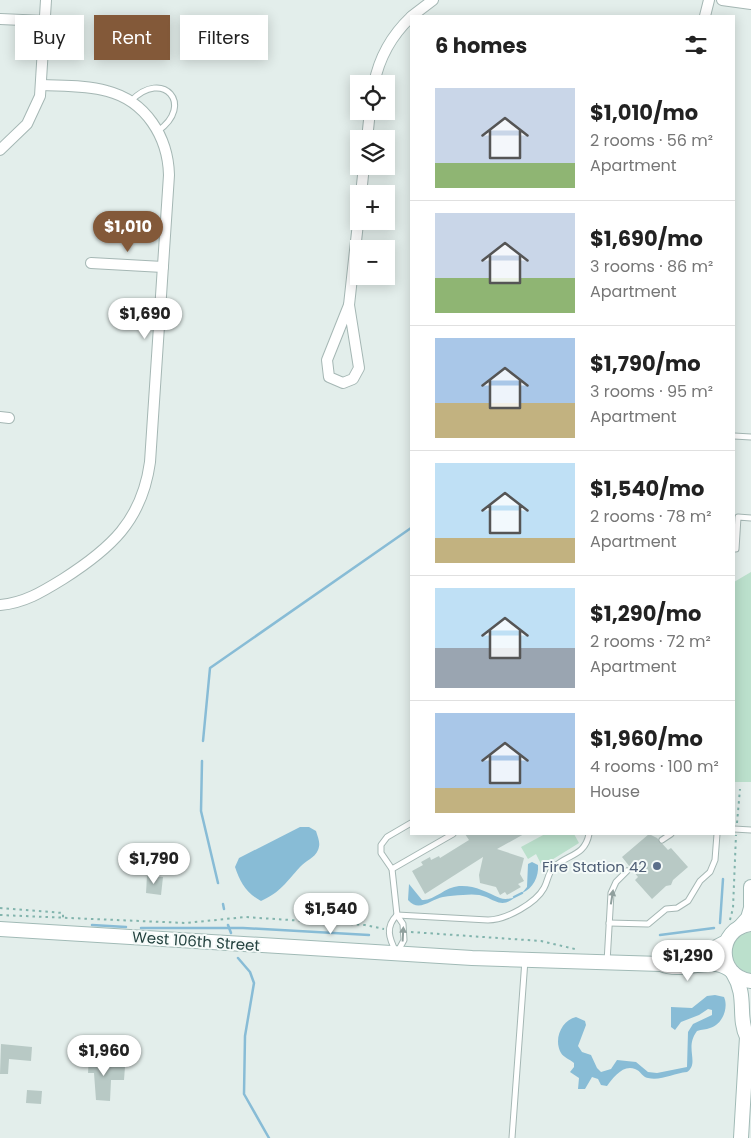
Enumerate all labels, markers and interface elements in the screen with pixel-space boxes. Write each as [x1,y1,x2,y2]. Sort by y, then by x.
chip: Buy [15,15,84,60]
chip: Rent [94,15,170,60]
chip: Filters [180,15,268,60]
text: 6 homes [435,31,527,60]
icon: filters [682,31,710,59]
map controls [350,75,395,285]
button: locate [350,75,395,120]
text: $1,010/mo [590,98,698,127]
icon: home [475,108,535,168]
text: 2 rooms · 56 m² [590,129,713,152]
button: layers [350,130,395,175]
text: Apartment [590,154,677,177]
button: + [350,185,395,230]
pin: $1,010 [87,210,169,253]
text: $1,010 [104,215,152,238]
text: $1,690/mo [590,224,703,253]
icon: home [475,233,535,293]
button: − [350,240,395,285]
text: 3 rooms · 86 m² [590,255,713,278]
text: Apartment [590,280,677,303]
pin: $1,690 [104,298,186,340]
text: $1,690 [119,302,171,325]
text: $1,790/mo [590,349,701,378]
icon: home [475,358,535,418]
text: 3 rooms · 95 m² [590,380,713,403]
text: Apartment [590,405,677,428]
text: $1,540/mo [590,474,704,503]
icon: home [475,483,535,543]
text: 2 rooms · 78 m² [590,505,712,528]
text: Apartment [590,530,677,553]
text: $1,290/mo [590,599,701,628]
icon: home [475,608,535,668]
text: 2 rooms · 72 m² [590,630,711,653]
text: Apartment [590,655,677,678]
text: $1,960/mo [590,724,703,753]
icon: home [475,733,535,793]
text: 4 rooms · 100 m² [590,755,719,778]
text: House [590,780,640,803]
pin: $1,790 [113,842,195,885]
text: $1,790 [129,847,179,870]
place label: Fire Station 42 [542,856,647,877]
marker: Fire Station 42 [651,860,663,872]
one-way arrow [608,888,616,904]
pin: $1,540 [290,892,372,935]
text: $1,540 [305,897,357,920]
one-way arrow [399,925,407,941]
street label: West 106th Street [131,926,261,956]
pin: $1,290 [647,940,729,982]
text: $1,290 [663,944,713,967]
pin: $1,960 [63,1034,145,1077]
text: $1,960 [78,1039,130,1062]

